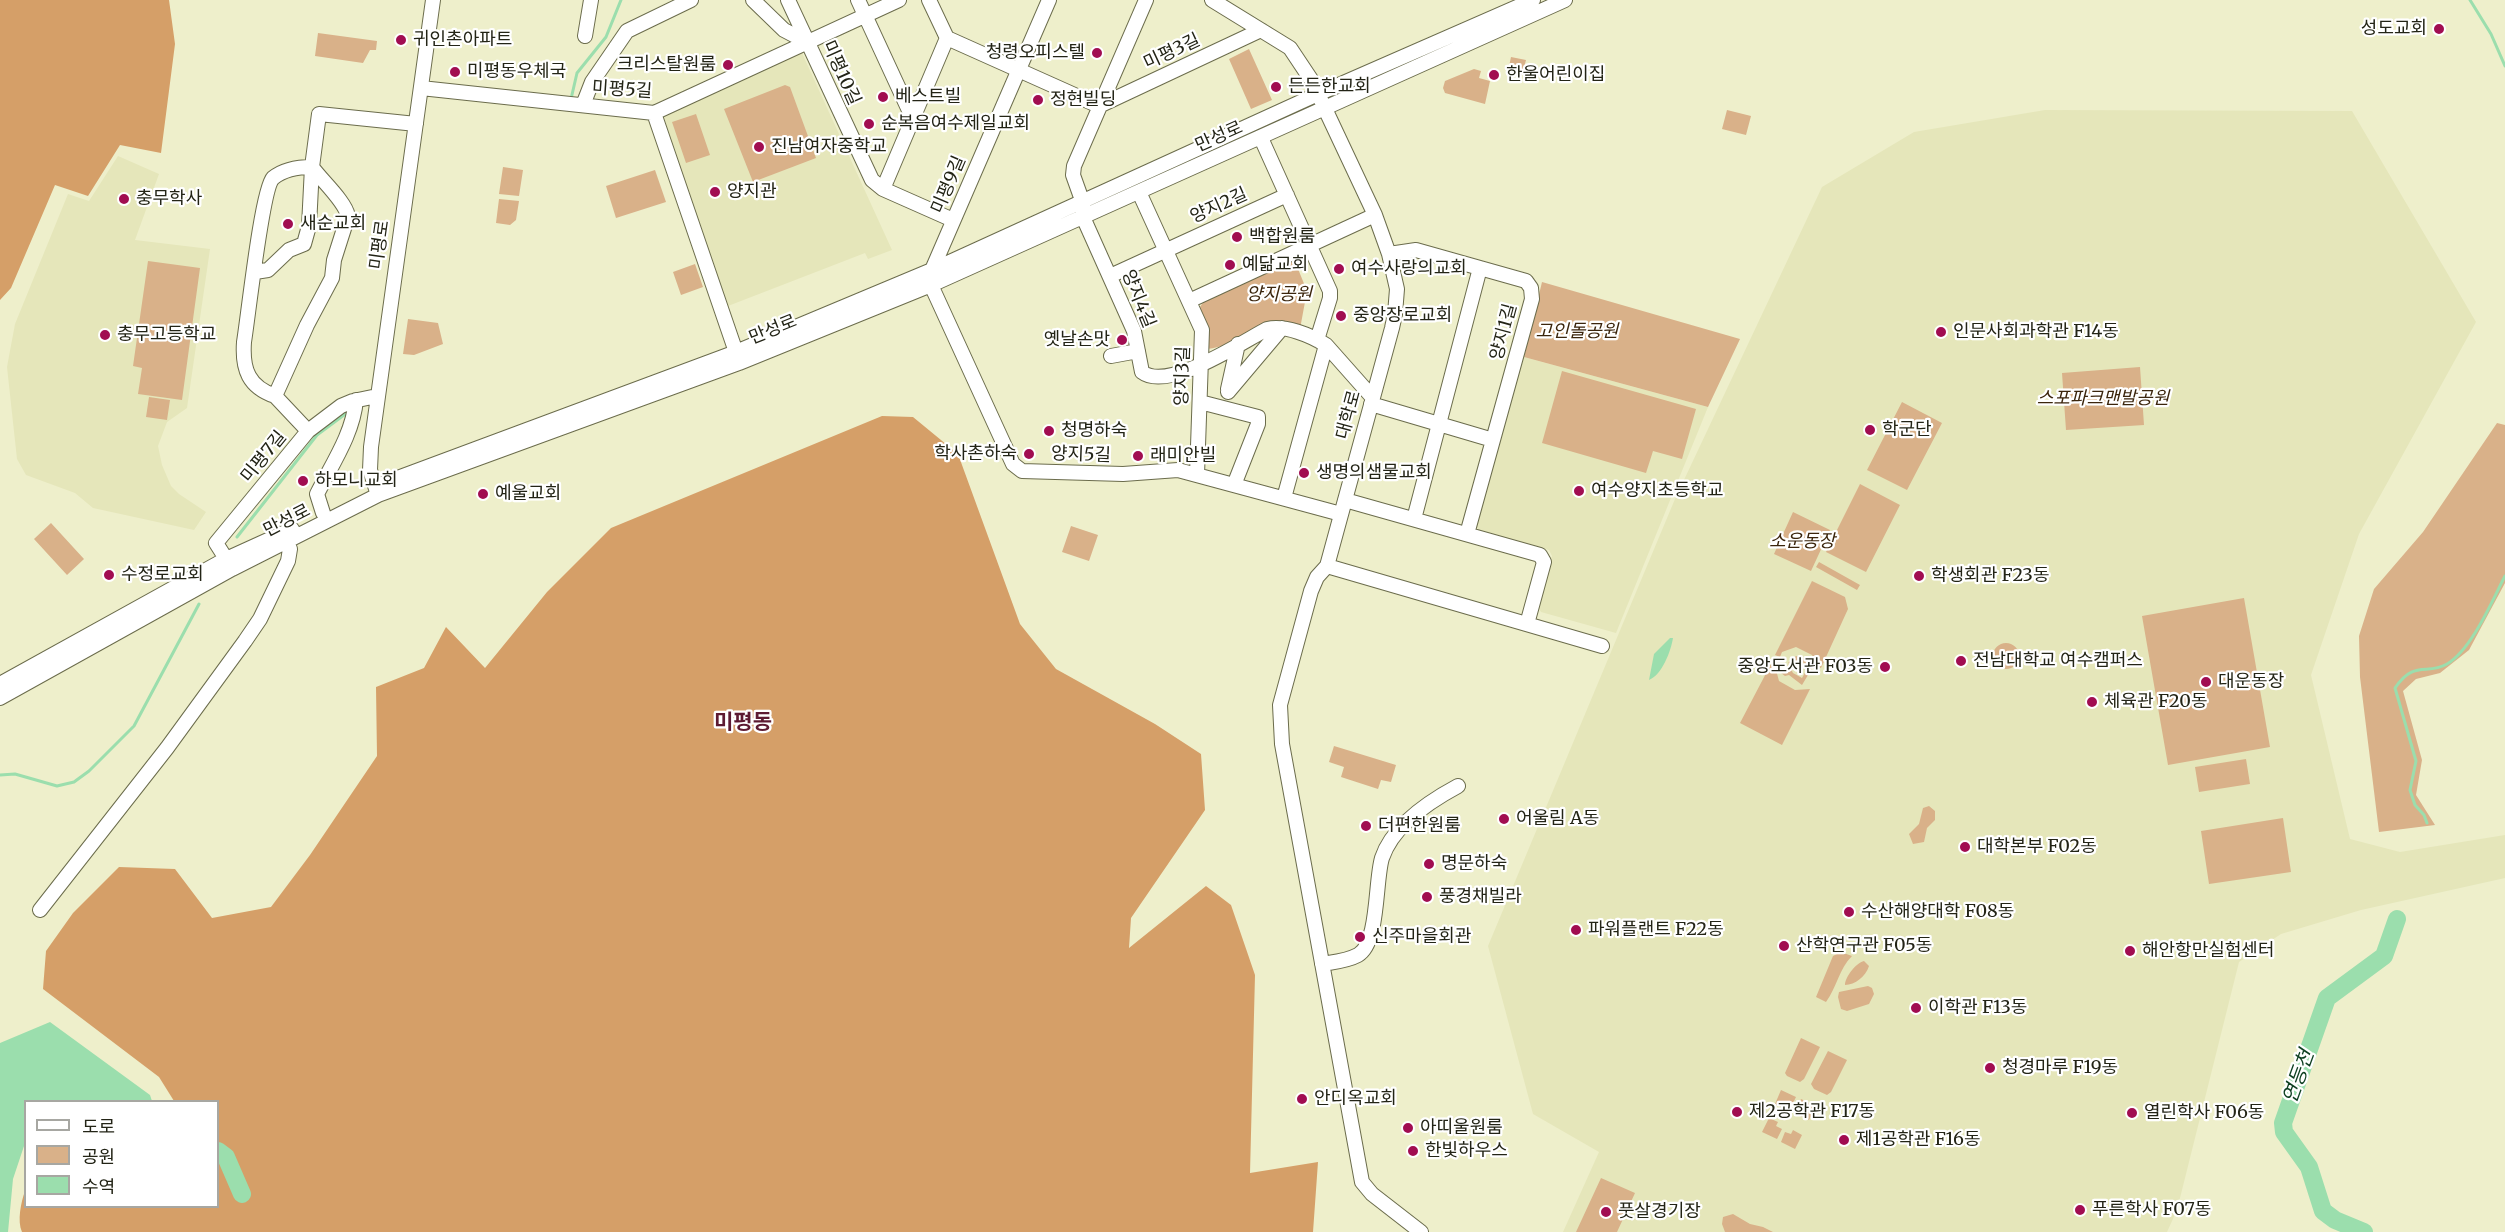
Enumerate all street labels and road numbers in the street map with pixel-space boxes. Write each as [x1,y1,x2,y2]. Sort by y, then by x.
street label: 미평3길 [1140,30,1204,74]
street label: 미평10길 [817,37,865,109]
street label: 미평5길 [591,77,653,103]
street label: 만성로 [1192,117,1246,157]
street label: 미평9길 [927,153,971,217]
street label: 양지2길 [1187,184,1251,228]
street label: 미평로 [366,219,394,271]
street label: 양지4길 [1117,267,1159,331]
street label: 양지1길 [1486,301,1522,363]
street label: 만성로 [746,311,800,349]
street label: 양지3길 [1171,346,1195,406]
street label: 대학로 [1332,388,1366,442]
street label: 미평7길 [237,427,291,487]
street label: 양지5길 [1051,443,1111,467]
street label: 만성로 [260,500,314,542]

